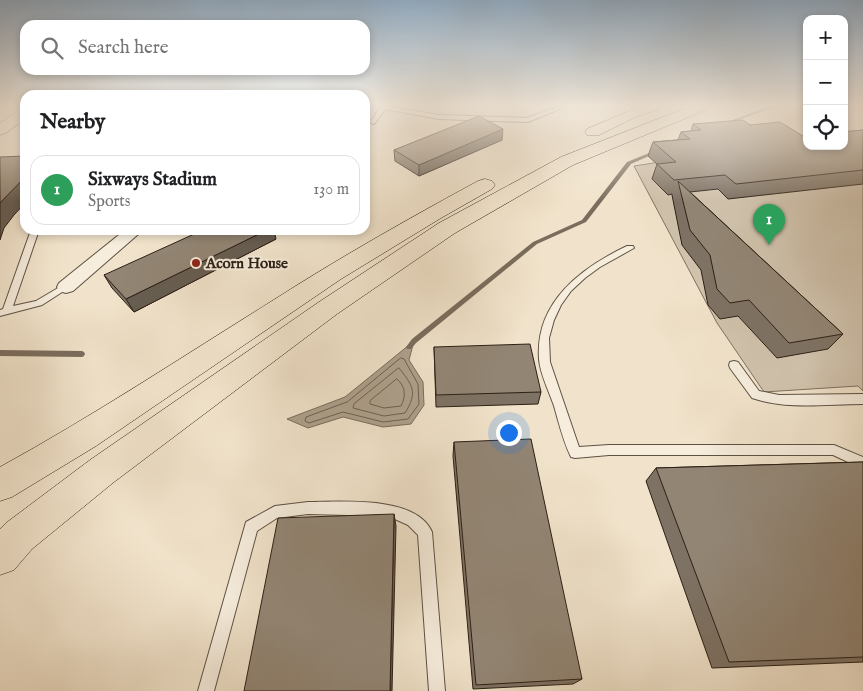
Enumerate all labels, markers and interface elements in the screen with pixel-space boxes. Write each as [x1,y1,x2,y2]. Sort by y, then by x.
map controls [803,15,848,150]
button: + [803,15,848,60]
search box [20,20,370,75]
icon: search [38,34,66,62]
text: Search here [78,36,169,60]
button: − [803,60,848,105]
button: locate [803,105,848,150]
text: Nearby [40,109,105,136]
text: Sixways Stadium [88,168,217,192]
text: 1 [54,180,60,200]
text: 130 m [313,180,349,200]
text: Sports [88,192,130,212]
pin: 1 [753,204,785,245]
place label: Acorn House [205,254,288,273]
marker: Acorn House [190,257,202,269]
your location [496,420,522,446]

